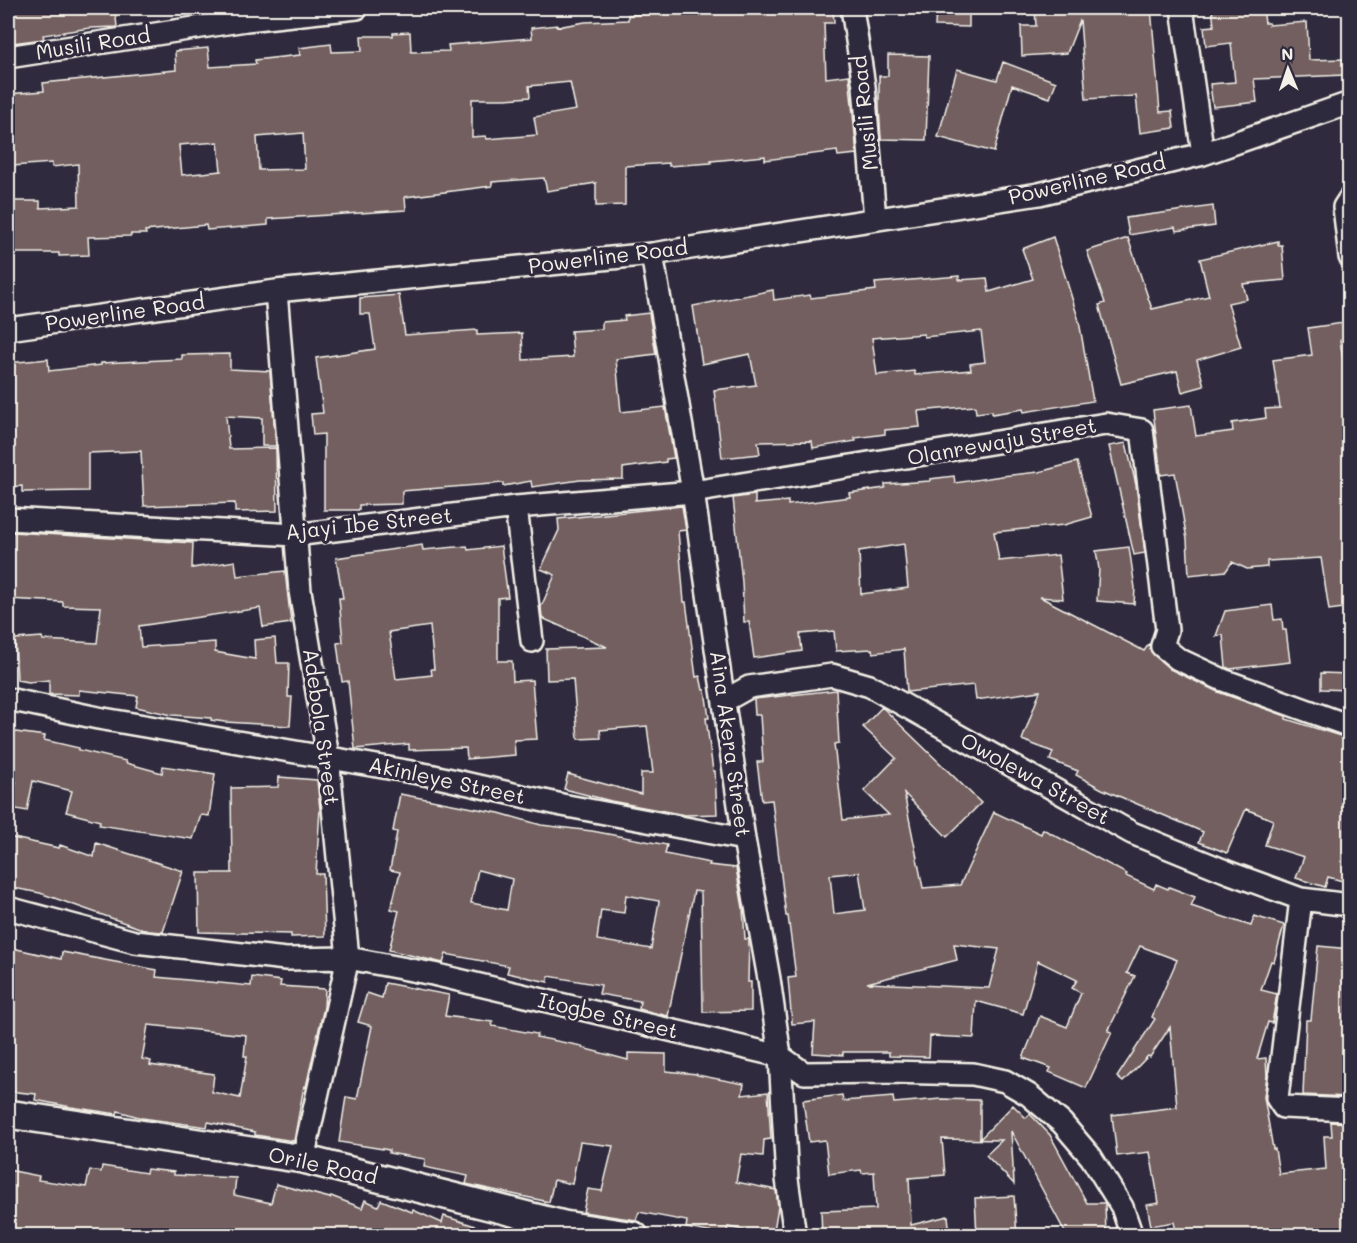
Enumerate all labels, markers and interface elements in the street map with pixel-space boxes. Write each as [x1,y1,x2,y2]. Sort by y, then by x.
street label: Musili Road [34,20,152,65]
north arrow [1258,39,1318,99]
text: N [1281,43,1294,64]
street label: Musili Road [844,54,883,172]
street label: Powerline Road [1005,147,1168,210]
street label: Powerline Road [527,232,689,279]
street label: Powerline Road [43,287,206,336]
street label: Olanrewaju Street [905,411,1098,470]
street label: Ajayi Ibe Street [284,500,454,545]
street label: Adebola Street [298,646,347,807]
street label: Aina Akera Street [705,649,758,839]
street label: Owolewa Street [956,725,1115,830]
street label: Akinleye Street [366,750,528,809]
street label: Itogbe Street [536,985,681,1044]
street label: Orile Road [266,1140,380,1189]

